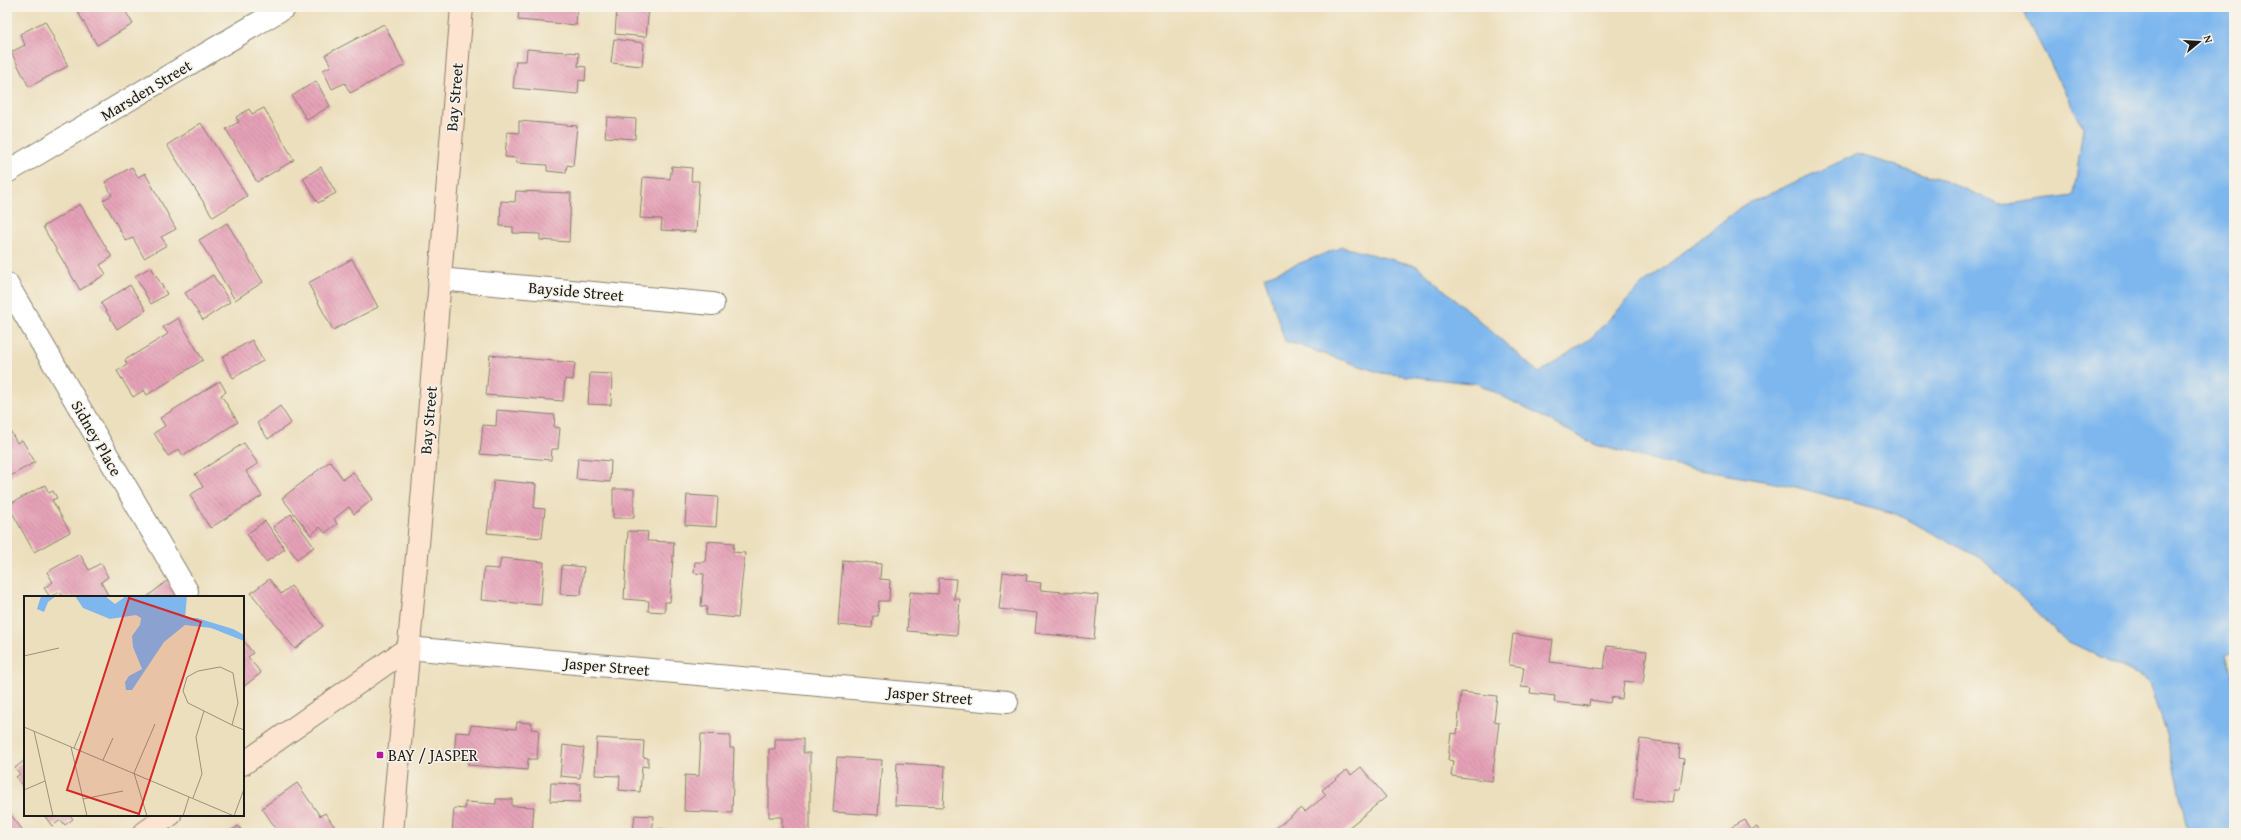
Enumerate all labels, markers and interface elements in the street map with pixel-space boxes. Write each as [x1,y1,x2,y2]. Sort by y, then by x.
north arrow [2179,22,2219,62]
text: N [2200,33,2217,45]
street label: Marsden Street [96,53,196,127]
street label: Bay Street [439,61,469,132]
street label: Bayside Street [527,275,625,307]
street label: Bay Street [413,384,443,455]
street label: Sidney Place [66,396,128,480]
inset map [24,596,244,816]
street label: Jasper Street [561,650,651,682]
street label: Jasper Street [884,679,974,711]
place label: BAY / JASPER [388,743,479,767]
marker: BAY / JASPER [375,750,385,760]

